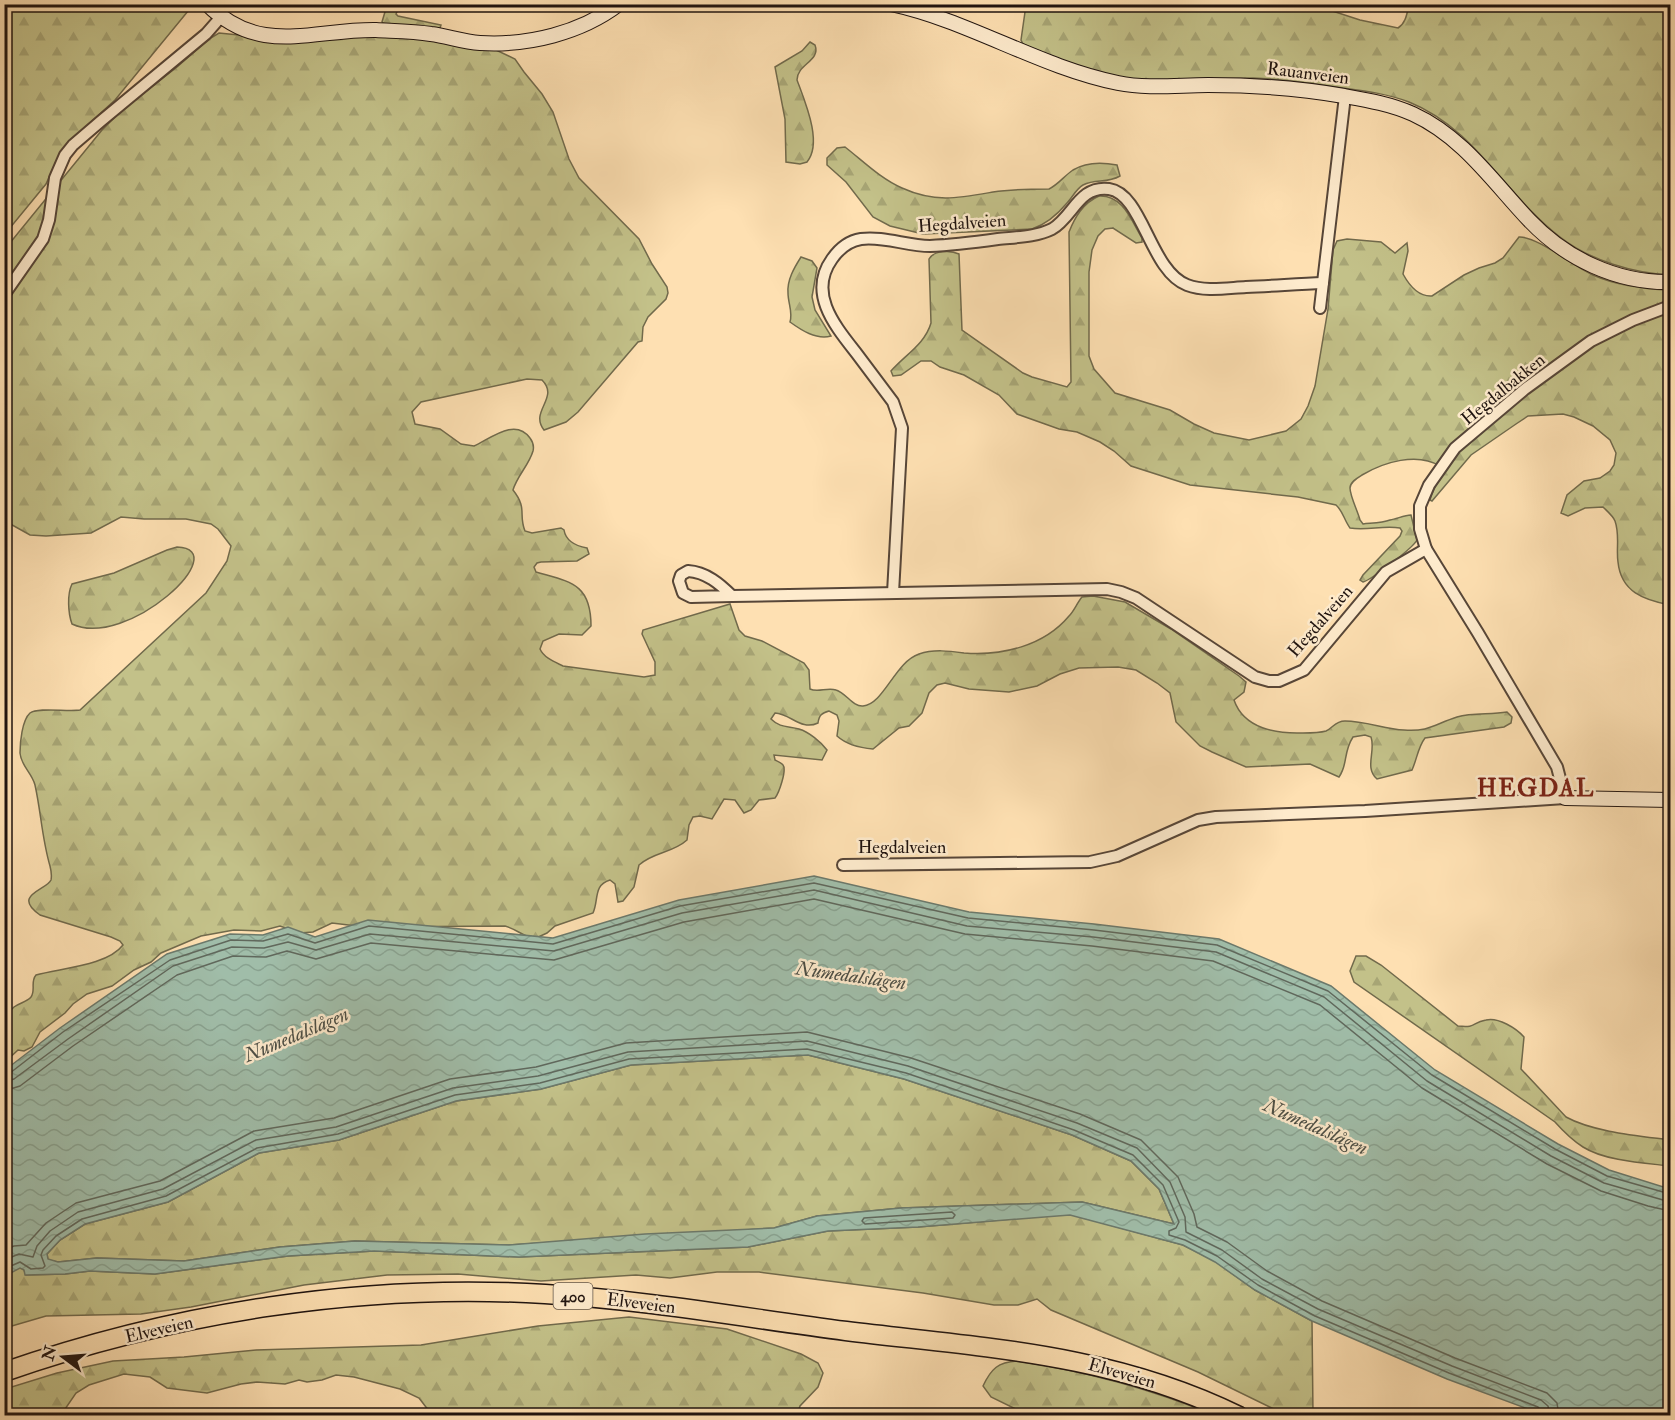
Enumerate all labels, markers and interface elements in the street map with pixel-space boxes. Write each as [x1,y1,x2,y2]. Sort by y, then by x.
street label: Rauanveien [1265,57,1350,90]
street label: Hegdalveien [917,209,1007,238]
street label: Hegdalbakken [1457,348,1550,430]
street label: Hegdalveien [1283,580,1358,662]
district label: HEGDAL [1477,773,1595,804]
street label: Hegdalveien [858,836,946,859]
water label: Numedalslågen [793,955,908,996]
water label: Numedalslågen [239,1001,352,1068]
water label: Numedalslågen [1259,1092,1372,1161]
road number: 400 [554,1283,592,1309]
street label: Elveveien [605,1288,677,1319]
street label: Elveveien [123,1310,195,1348]
north arrow [33,1327,93,1387]
text: N [38,1343,61,1364]
street label: Elveveien [1085,1353,1158,1394]

